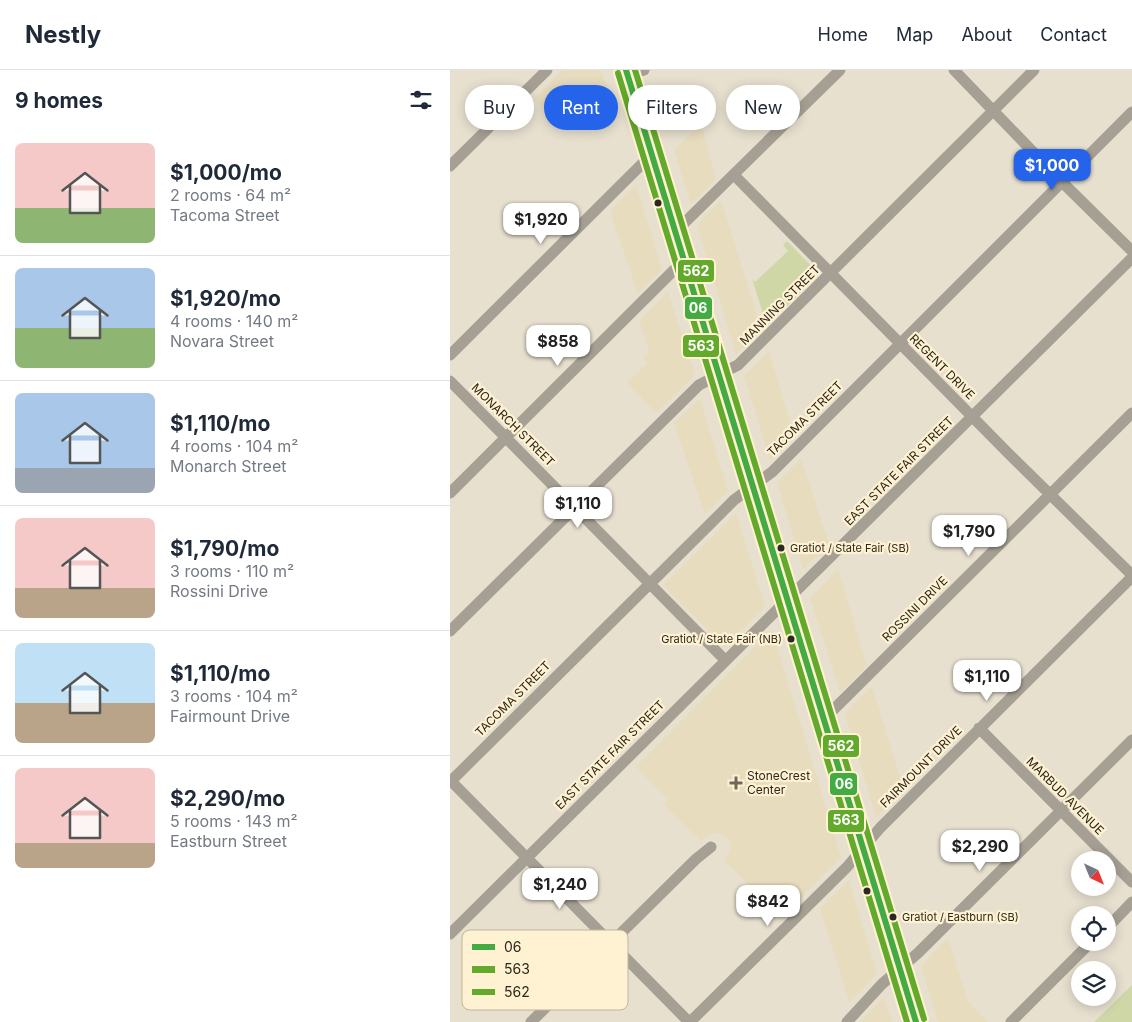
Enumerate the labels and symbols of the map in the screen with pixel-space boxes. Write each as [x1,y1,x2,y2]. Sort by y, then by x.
pin: $1,000 [1011,148,1093,191]
unlabelled marker [653,198,663,208]
pin: $1,920 [500,202,582,245]
line badge: 562 [677,259,715,283]
street label: MANNING STREET [736,261,823,348]
text: 562 [683,262,710,279]
line badge: 06 [684,296,713,320]
text: 06 [689,299,707,316]
pin: $858 [528,324,588,367]
street label: REGENT DRIVE [907,331,978,402]
line badge: 563 [682,334,720,358]
text: 563 [687,337,715,354]
street label: TACOMA STREET [764,378,846,459]
street label: MONARCH STREET [469,380,558,470]
street label: EAST STATE FAIR STREET [841,413,957,528]
pin: $1,110 [537,486,619,529]
pin: $1,790 [928,514,1010,557]
place label: Gratiot / State Fair (SB) [790,541,910,555]
marker: Gratiot / State Fair (SB) [776,543,786,553]
street label: ROSSINI DRIVE [879,573,950,644]
place label: Gratiot / State Fair (NB) [661,632,782,646]
marker: Gratiot / State Fair (NB) [786,634,796,644]
street label: TACOMA STREET [472,658,554,739]
pin: $1,110 [946,660,1028,702]
street label: EAST STATE FAIR STREET [552,697,668,812]
street label: FAIRMOUNT DRIVE [877,723,965,811]
line badge: 562 [822,734,860,758]
text: 562 [828,737,855,754]
street label: MARBUD AVENUE [1023,754,1107,838]
place label: StoneCrest Center [747,768,810,797]
line badge: 06 [829,772,858,796]
text: 06 [835,775,853,792]
marker: StoneCrest Center [729,776,743,790]
line badge: 563 [827,809,865,833]
text: 563 [832,811,860,828]
pin: $2,290 [939,830,1021,872]
north arrow [1071,851,1116,896]
pin: $1,240 [519,868,601,910]
pin: $842 [738,884,798,927]
unlabelled marker [862,886,872,896]
place label: Gratiot / Eastburn (SB) [902,910,1019,924]
marker: Gratiot / Eastburn (SB) [888,912,898,922]
legend [462,930,628,1010]
text: 06 [504,938,522,955]
text: 563 [504,960,530,977]
text: 562 [504,983,530,1000]

